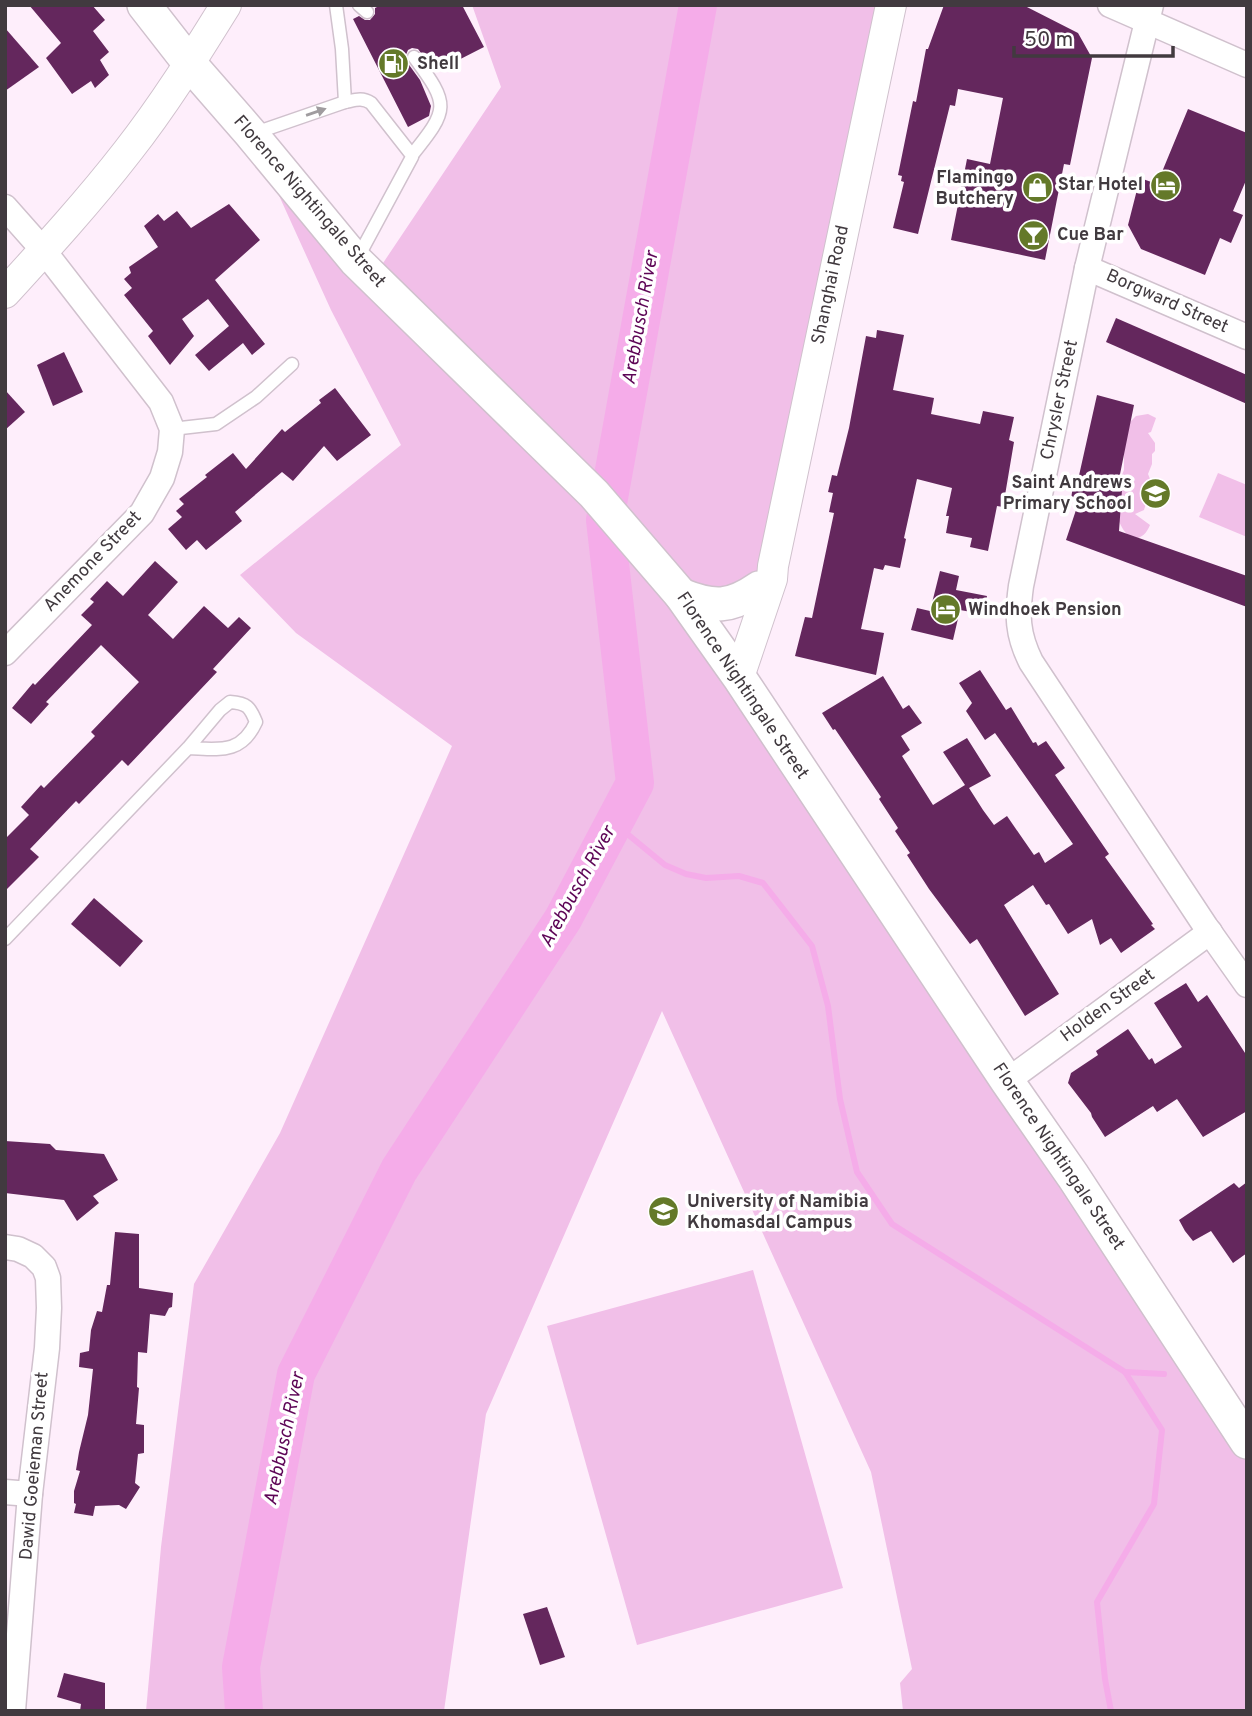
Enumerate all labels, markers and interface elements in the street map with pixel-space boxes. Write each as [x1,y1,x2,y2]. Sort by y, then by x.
scale bar [1014,14,1173,58]
text: 50 m [1024,27,1073,54]
fuel station icon: Shell [377,47,411,81]
place label: Shell [417,53,459,76]
one-way arrow [305,106,326,117]
street label: Florence Nightingale Street [228,111,390,293]
place label: Flamingo Butchery [935,167,1014,211]
hotel icon: Star Hotel [1149,168,1183,202]
shop icon: Flamingo Butchery [1020,171,1054,205]
place label: Star Hotel [1058,174,1143,197]
bar icon: Cue Bar [1017,218,1051,252]
street label: Shanghai Road [807,223,855,347]
place label: Cue Bar [1057,224,1124,247]
water label: Arebbusch River [617,248,665,387]
street label: Borgward Street [1102,265,1232,339]
street label: Chrysler Street [1036,338,1084,462]
place label: Saint Andrews Primary School [1003,472,1132,516]
school or university icon: Saint Andrews Primary School [1138,476,1172,510]
street label: Anemone Street [39,507,147,617]
street label: Florence Nightingale Street [671,588,813,784]
hotel icon: Windhoek Pension [928,593,962,627]
place label: Windhoek Pension [968,599,1122,622]
water label: Arebbusch River [535,821,622,952]
street label: Holden Street [1056,964,1160,1048]
street label: Florence Nightingale Street [987,1059,1129,1255]
place label: University of Namibia Khomasdal Campus [687,1191,869,1235]
school or university icon: University of Namibia Khomasdal Campus [647,1195,681,1229]
water label: Arebbusch River [259,1369,311,1508]
street label: Dawid Goeieman Street [15,1371,55,1561]

